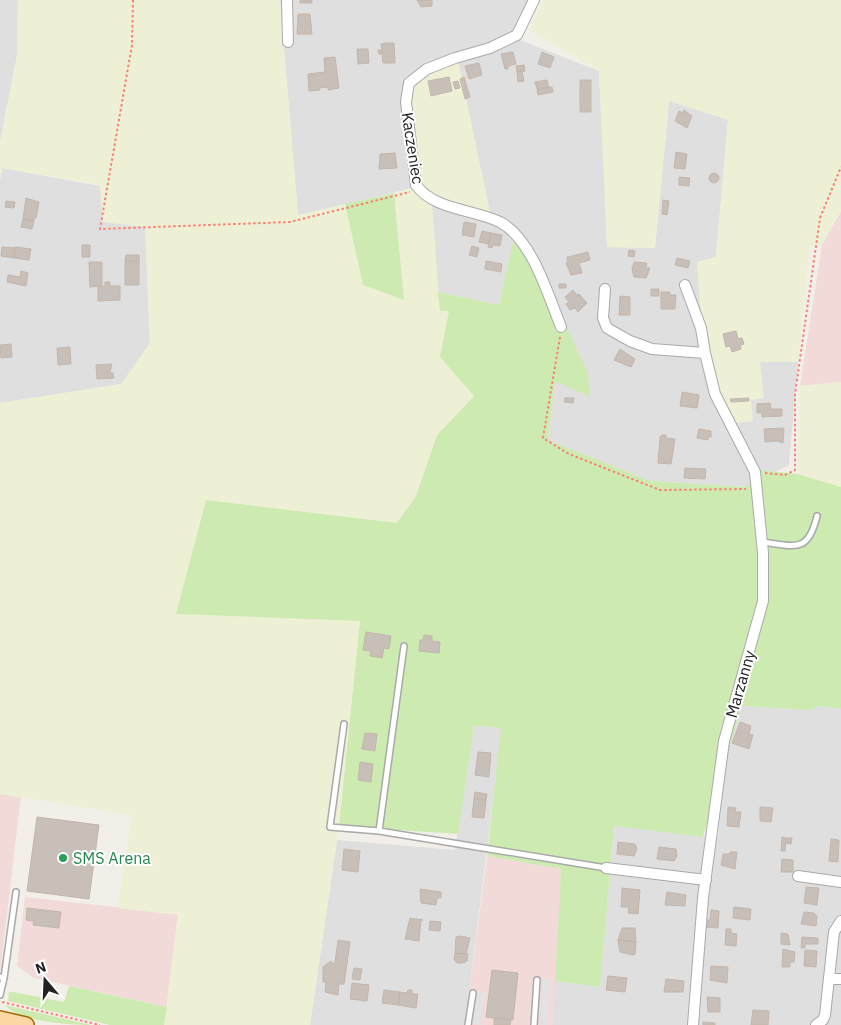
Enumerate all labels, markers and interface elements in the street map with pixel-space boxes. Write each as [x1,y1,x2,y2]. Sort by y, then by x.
street label: Kaczeniec [397,111,429,185]
street label: Marzanny [721,648,759,720]
place label: SMS Arena [73,848,151,868]
marker: SMS Arena [57,852,69,864]
north arrow [20,955,70,1005]
text: N [33,958,48,978]

